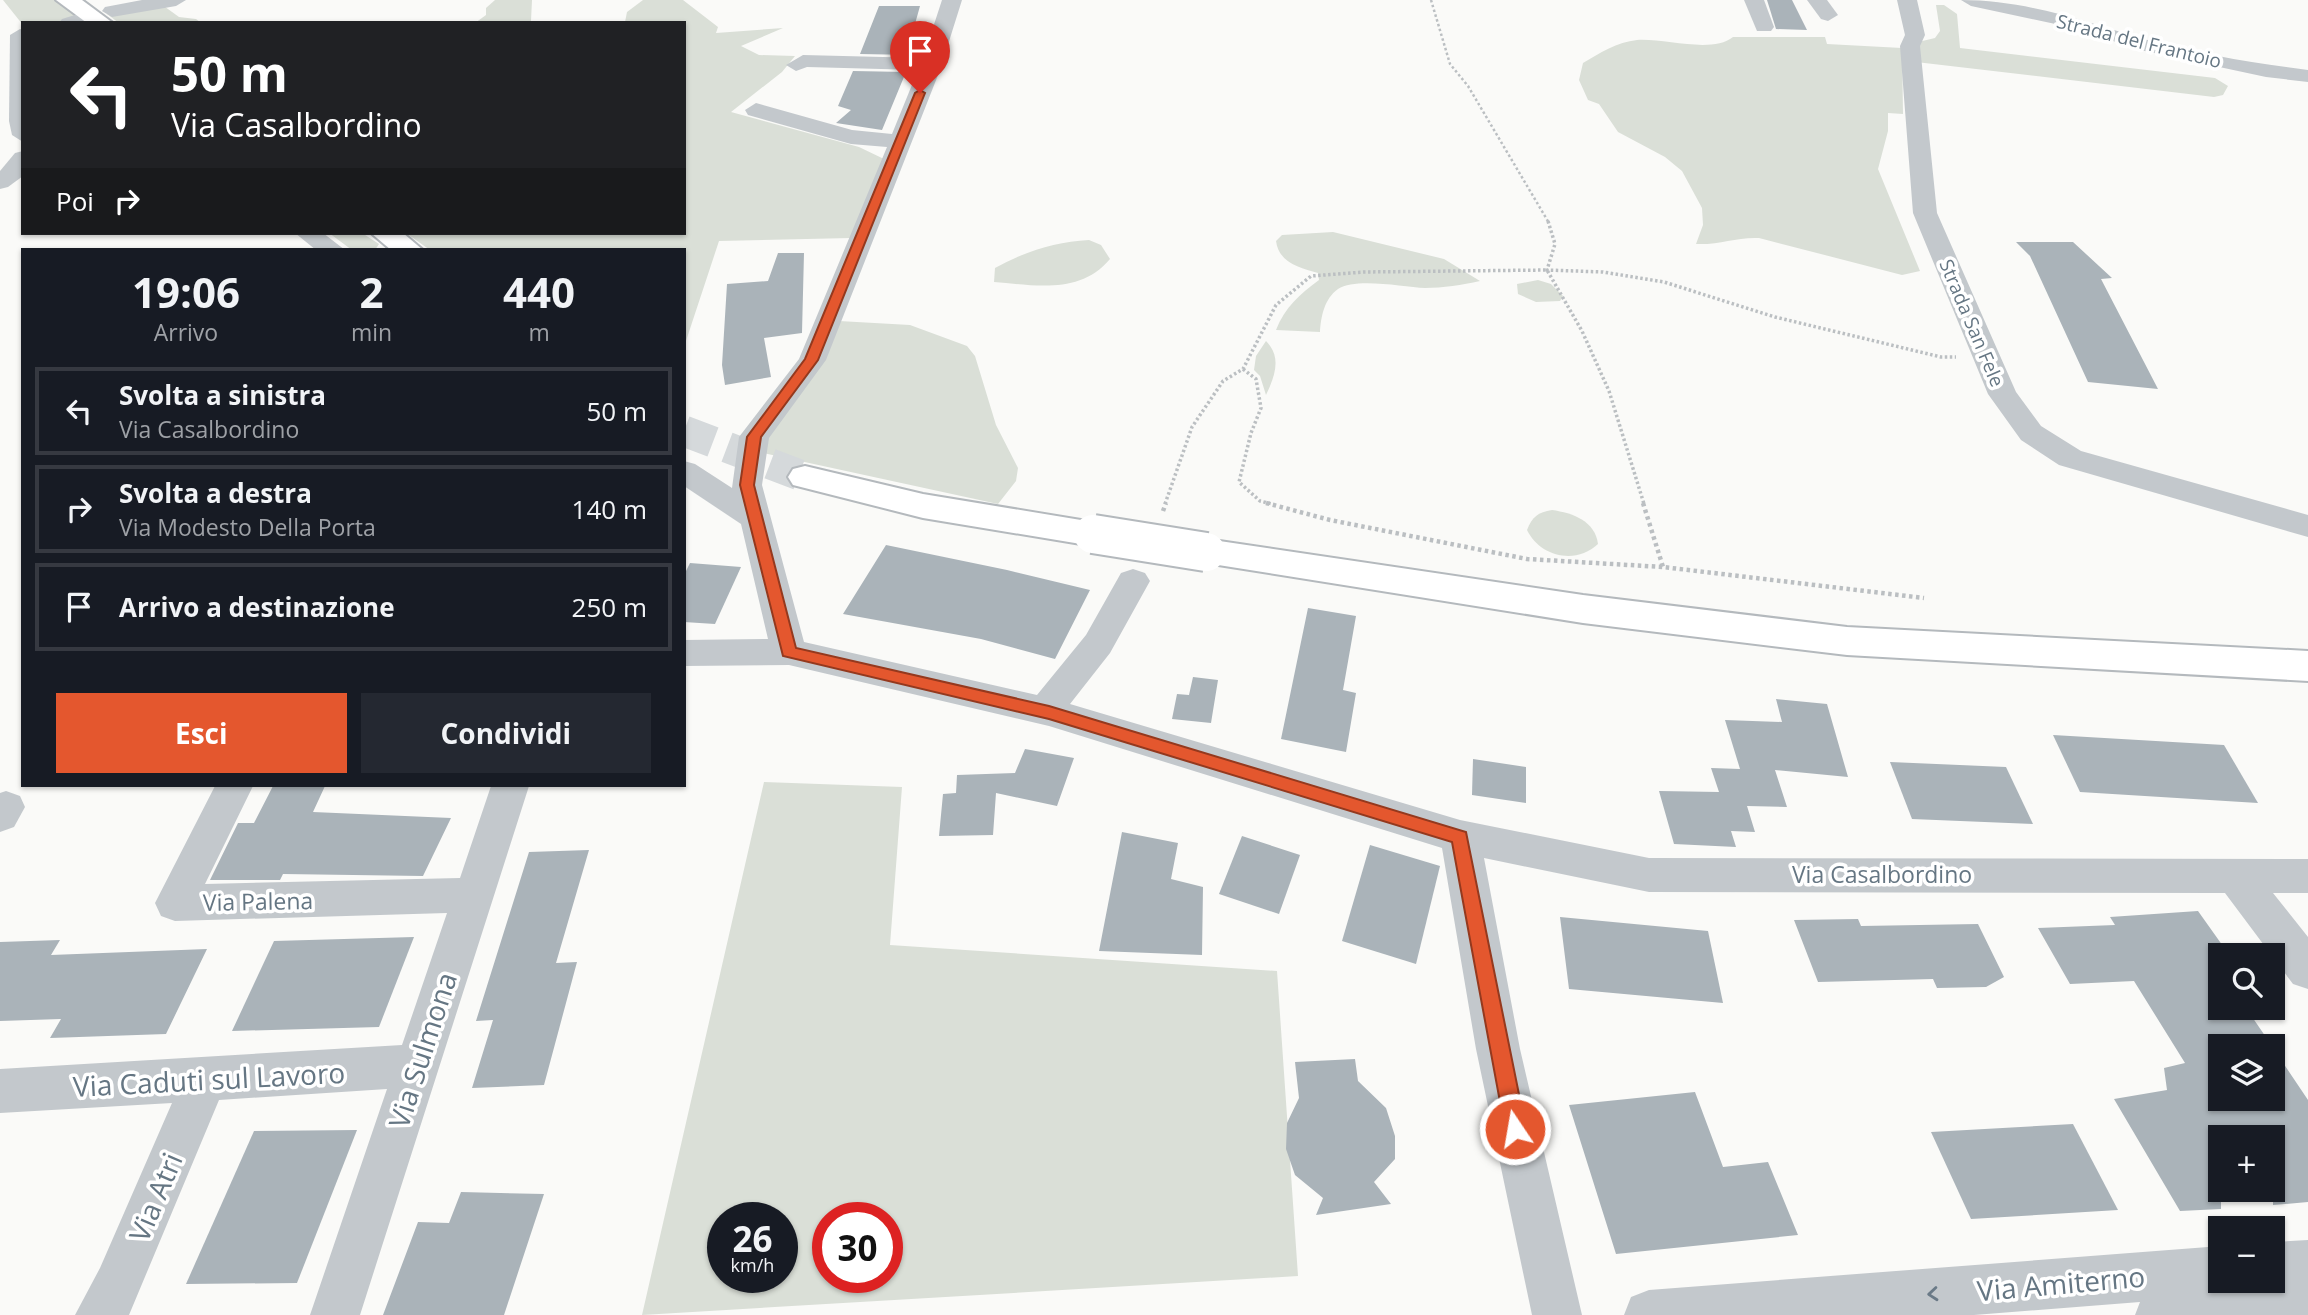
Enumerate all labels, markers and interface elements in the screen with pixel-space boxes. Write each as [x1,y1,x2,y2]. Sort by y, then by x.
street label: Strada del Frantoio [2054,8,2224,74]
pin [890,21,950,93]
icon: arrive [901,32,939,70]
text: 50 m [171,40,288,106]
icon: left [56,49,147,140]
text: Via Casalbordino [171,103,422,146]
icon: right [108,182,146,220]
text: Poi [56,183,94,219]
street label: Strada San Fele [1933,255,2011,391]
text: 19:06 [132,263,240,320]
text: 2 [359,263,384,320]
text: 440 [503,263,575,320]
text: Arrivo [154,316,218,348]
text: min [351,316,392,348]
text: m [528,316,550,348]
text: Svolta a sinistra [119,377,326,413]
icon: left [60,392,98,430]
text: 50 m [586,393,647,429]
text: Via Casalbordino [119,413,299,445]
text: Svolta a destra [119,475,312,511]
icon: right [60,490,98,528]
text: 140 m [572,491,647,527]
text: Via Modesto Della Porta [119,511,376,543]
icon: arrive [60,588,98,626]
text: Arrivo a destinazione [119,589,395,625]
text: 250 m [572,589,647,625]
button: Esci [56,693,347,773]
button: Condividi [361,693,651,773]
street label: Via Casalbordino [1792,858,1972,890]
street label: Via Palena [202,884,314,918]
map controls [2208,943,2285,1293]
button: search [2208,943,2285,1020]
street label: Via Sulmona [379,967,465,1133]
button: layers [2208,1034,2285,1111]
street label: Via Caduti sul Lavoro [72,1053,346,1105]
position arrow [1478,1092,1552,1166]
button: + [2208,1125,2285,1202]
street label: Via Atri [119,1147,191,1247]
speed limit sign: 30 [812,1202,903,1293]
text: 26 [732,1215,773,1262]
button: − [2208,1216,2285,1293]
text: km/h [731,1253,774,1277]
street label: Via Amiterno [1975,1257,2147,1309]
one-way arrow [1927,1286,1938,1301]

